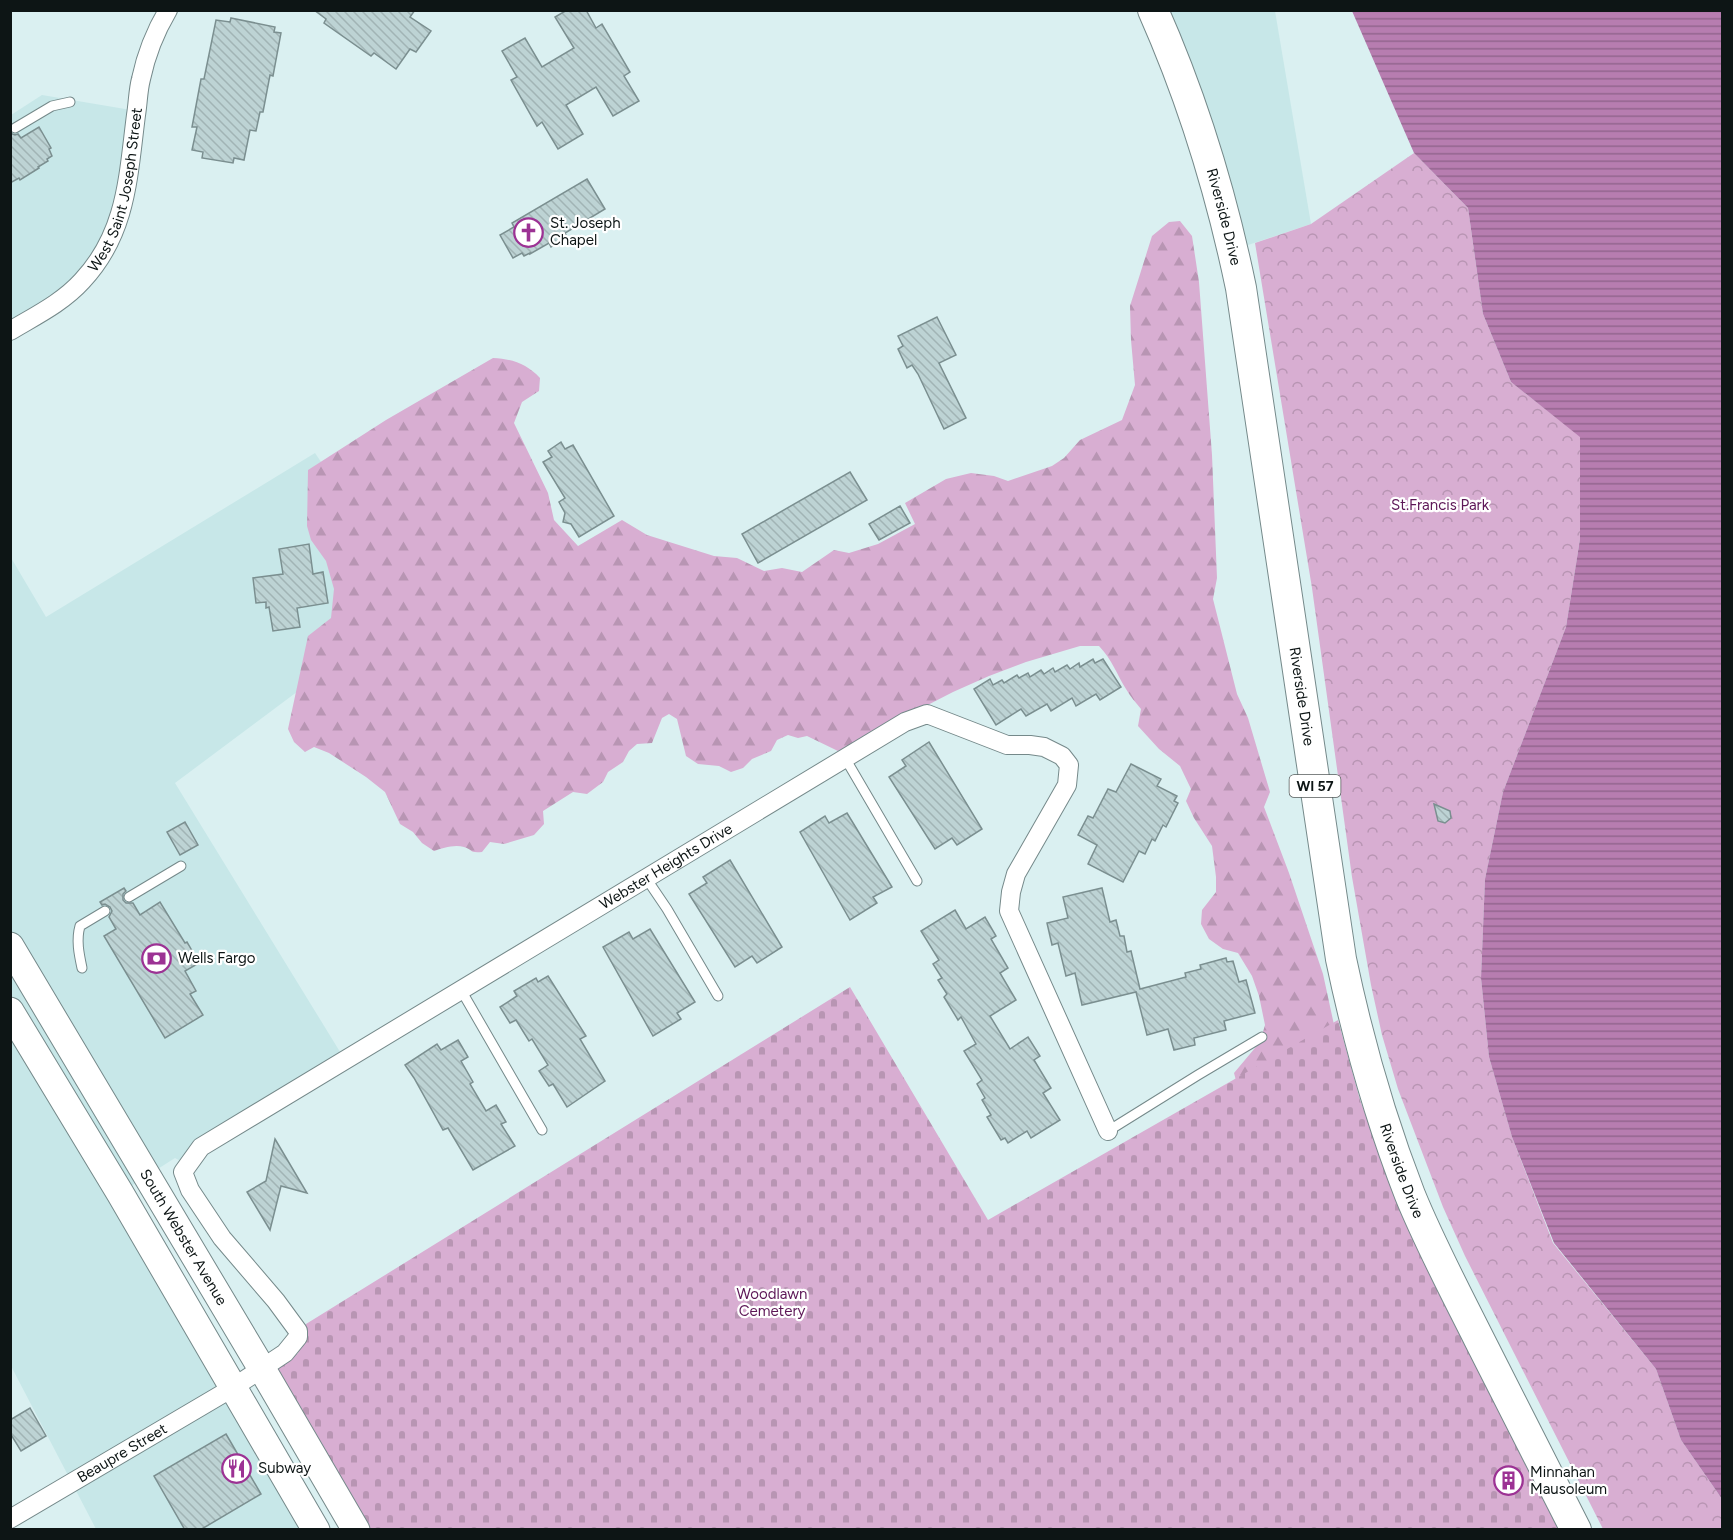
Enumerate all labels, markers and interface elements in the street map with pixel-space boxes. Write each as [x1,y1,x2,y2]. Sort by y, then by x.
street label: West Saint Joseph Street [84,106,146,275]
street label: Riverside Drive [1203,166,1245,267]
place label: St. Joseph Chapel [550,214,621,249]
church icon: St. Joseph Chapel [513,216,545,248]
park label: St.Francis Park [1391,496,1490,514]
street label: Riverside Drive [1286,646,1318,747]
road number: WI 57 [1290,775,1340,797]
street label: Webster Heights Drive [596,819,736,913]
bank icon: Wells Fargo [141,942,173,974]
place label: Wells Fargo [178,949,256,967]
street label: Riverside Drive [1376,1121,1428,1221]
street label: South Webster Avenue [136,1166,231,1309]
park label: Woodlawn Cemetery [737,1285,807,1320]
street label: Beaupre Street [74,1419,171,1486]
restaurant icon: Subway [221,1452,253,1484]
place label: Subway [258,1459,311,1477]
place label: Minnahan Mausoleum [1530,1463,1607,1498]
building icon: Minnahan Mausoleum [1493,1465,1525,1497]

